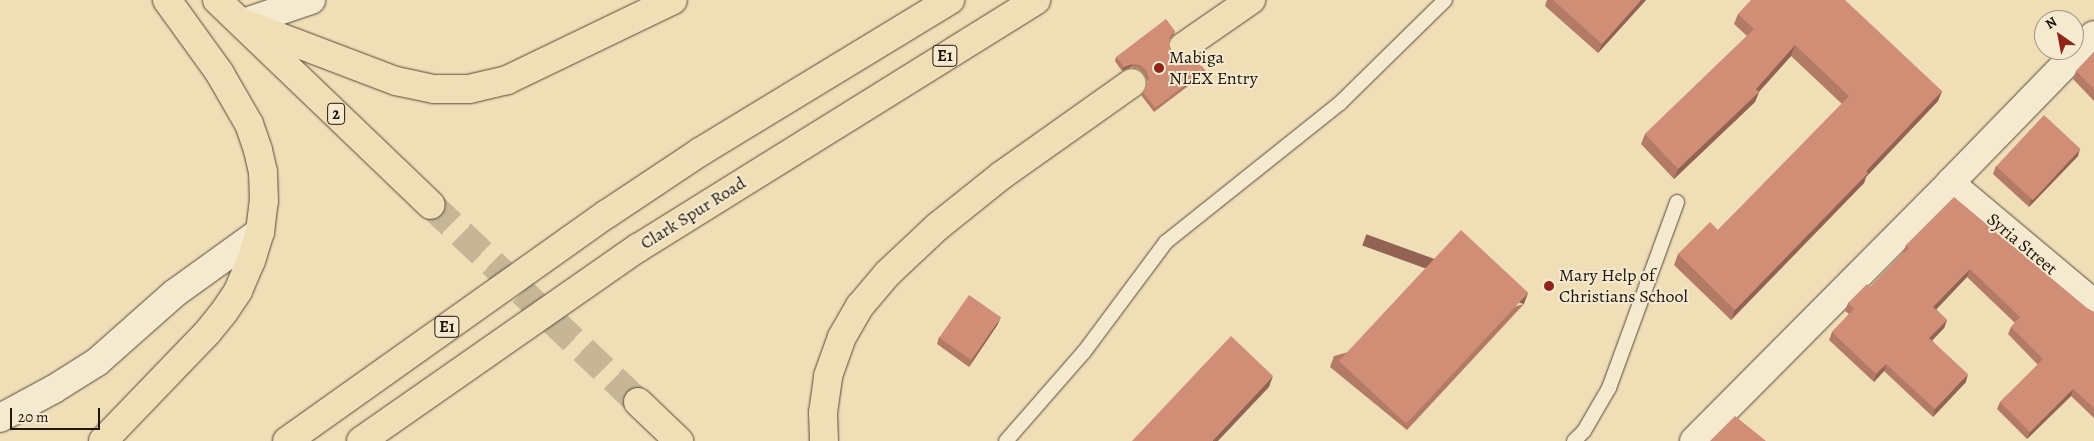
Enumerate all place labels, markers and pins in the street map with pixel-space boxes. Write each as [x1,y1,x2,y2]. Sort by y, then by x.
place label: Mabiga NLEX Entry [1169,47,1258,90]
marker: Mabiga NLEX Entry [1153,62,1165,74]
place label: Mary Help of Christians School [1559,265,1688,308]
marker: Mary Help of Christians School [1543,280,1555,292]

